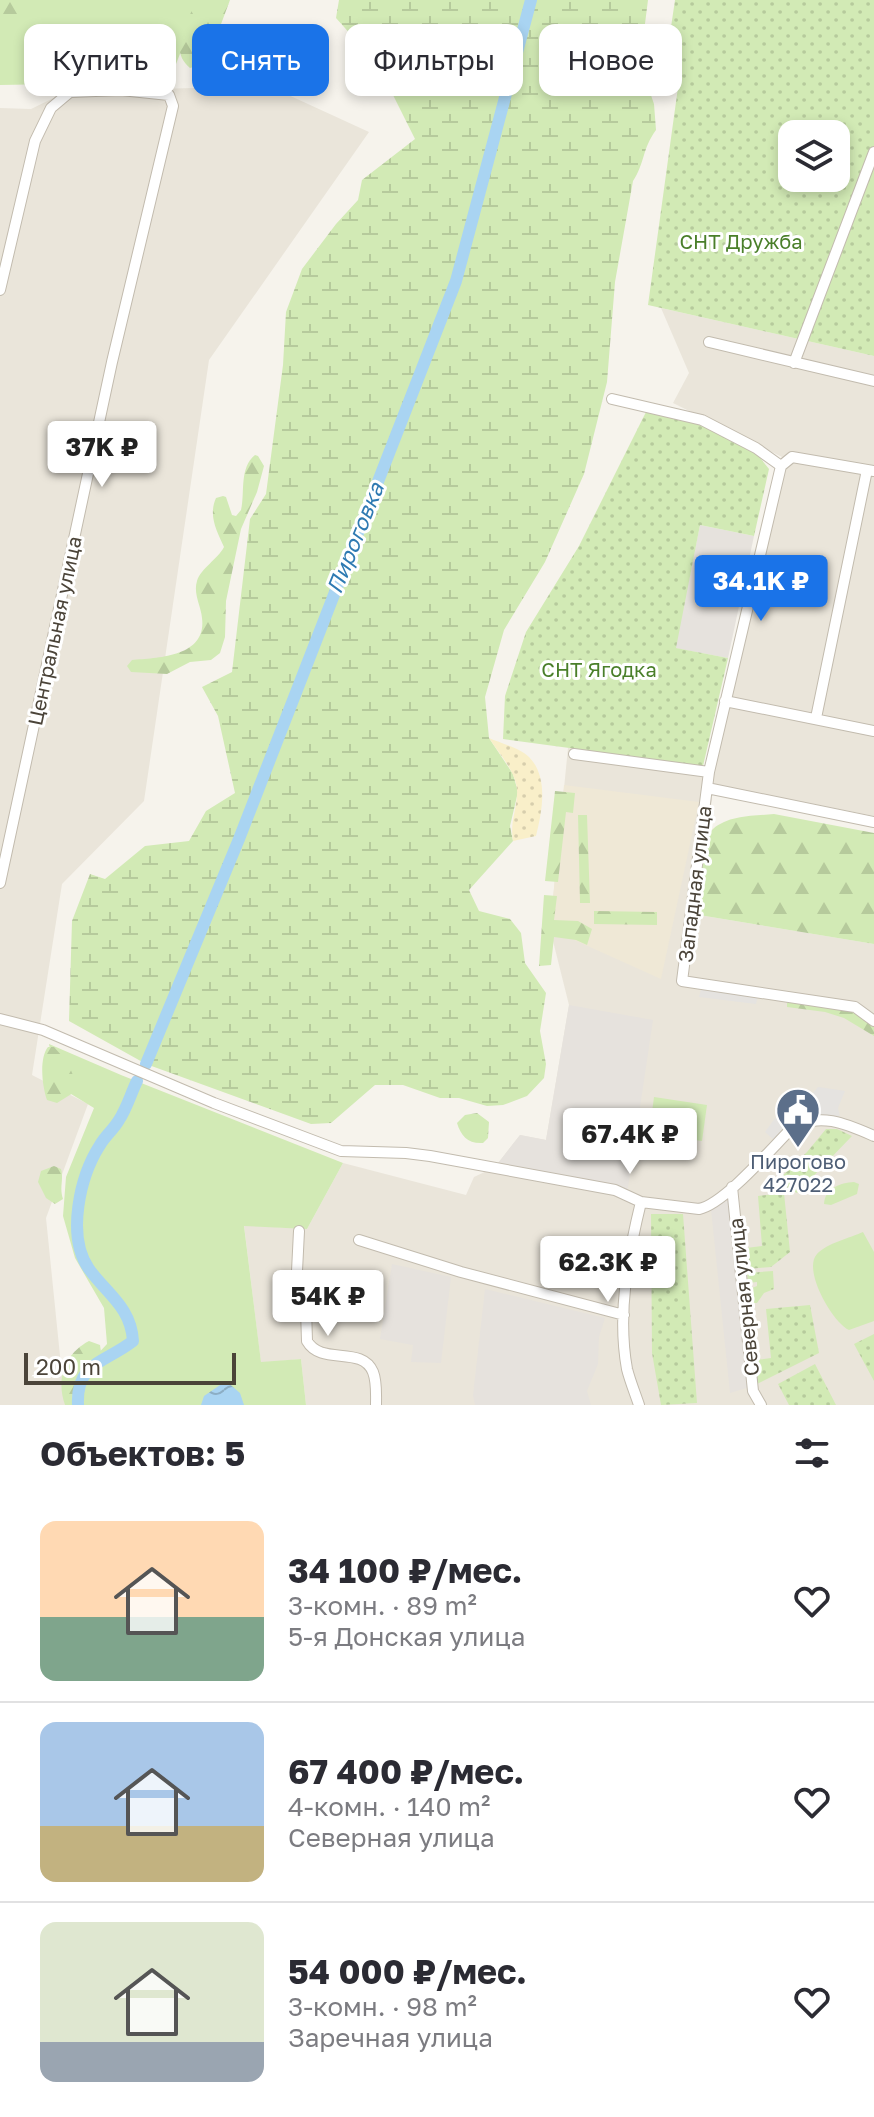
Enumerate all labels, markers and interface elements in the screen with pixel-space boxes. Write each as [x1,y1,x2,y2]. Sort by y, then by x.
chip: Купить [24,24,176,96]
chip: Снять [192,24,329,96]
chip: Фильтры [345,24,523,96]
chip: Новое [539,24,682,96]
map controls [778,120,850,192]
button: layers [778,120,850,192]
park label: СНТ Дружба [679,229,803,253]
pin: 37K ₽ [46,421,158,489]
text: 37K ₽ [66,431,138,462]
water label: Пироговка [320,477,390,597]
street label: Центральная улица [22,534,86,728]
pin: 34.1K ₽ [687,555,835,623]
text: 34.1K ₽ [713,565,809,596]
park label: СНТ Ягодка [541,657,657,681]
street label: Западная улица [672,804,716,964]
public building icon: Пирогово 427022 [774,1086,822,1149]
pin: 67.4K ₽ [556,1108,704,1176]
text: 67.4K ₽ [581,1118,679,1149]
place label: Пирогово 427022 [750,1149,846,1196]
street label: Северная улица [723,1217,763,1377]
pin: 62.3K ₽ [534,1236,682,1304]
text: 62.3K ₽ [558,1246,658,1277]
pin: 54K ₽ [272,1270,384,1338]
text: 54K ₽ [290,1280,366,1311]
scale bar [24,1349,236,1385]
text: 200 m [36,1353,101,1380]
icon: filters [790,1431,834,1475]
text: Объектов: 5 [40,1433,245,1473]
text: 34 100 ₽/мес. [288,1550,522,1590]
icon: home [104,1553,200,1649]
icon: heart [790,1579,834,1623]
text: 3-комн. · 89 m² [288,1590,477,1621]
text: 5-я Донская улица [288,1621,526,1652]
text: 67 400 ₽/мес. [288,1751,524,1791]
icon: home [104,1754,200,1850]
icon: heart [790,1780,834,1824]
text: 4-комн. · 140 m² [288,1791,490,1822]
text: Северная улица [288,1822,495,1853]
text: 54 000 ₽/мес. [288,1951,527,1991]
icon: home [104,1954,200,2050]
icon: heart [790,1980,834,2024]
text: 3-комн. · 98 m² [288,1991,477,2022]
text: Заречная улица [288,2022,493,2053]

